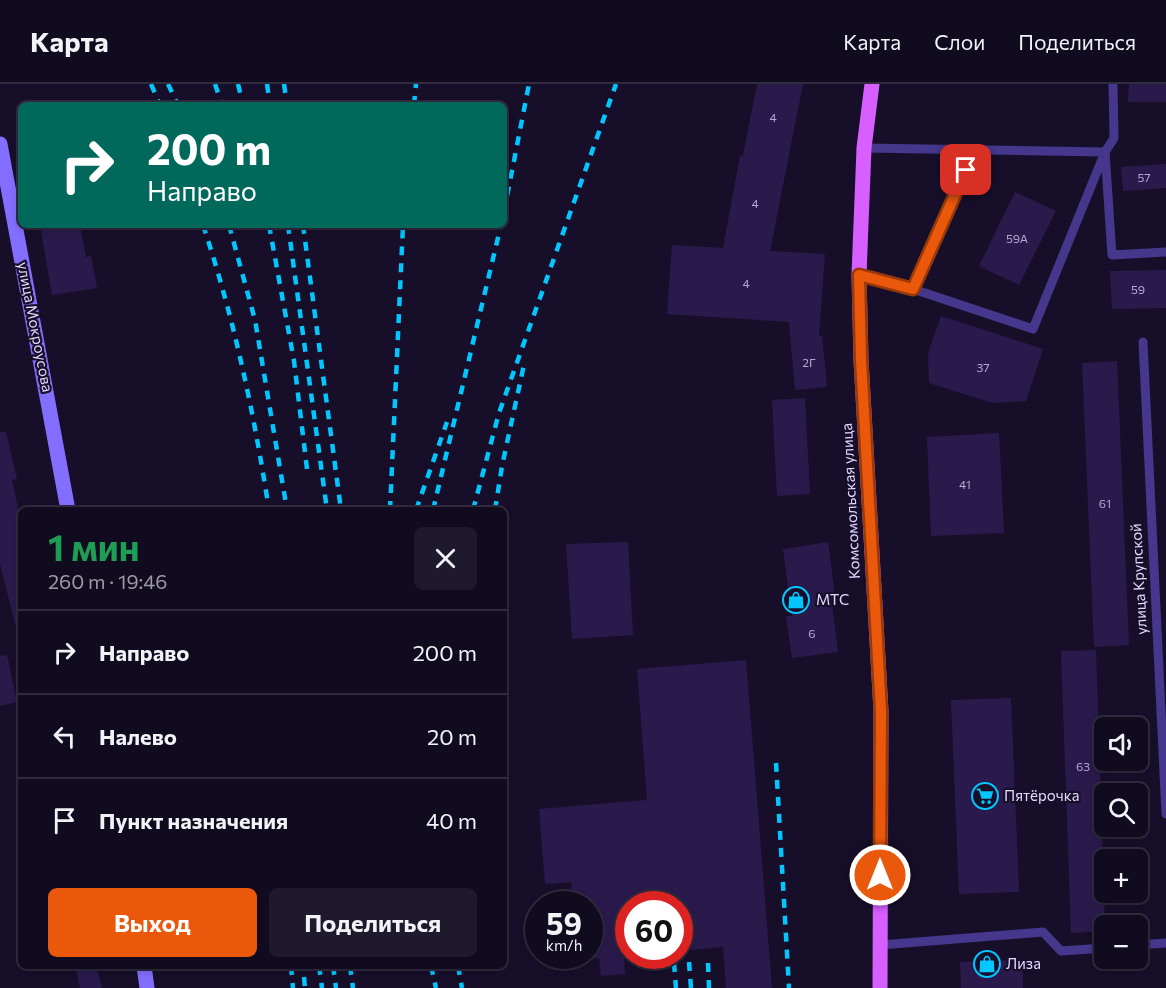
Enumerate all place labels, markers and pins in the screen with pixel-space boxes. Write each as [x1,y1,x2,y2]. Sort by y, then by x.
pin [940,144,991,195]
shop icon: МТС [781,585,811,615]
place label: МТС [816,590,849,608]
supermarket icon: Пятёрочка [970,781,1000,811]
place label: Пятёрочка [1004,786,1079,804]
shop icon: Лиза [972,949,1002,979]
place label: Лиза [1006,954,1041,972]

